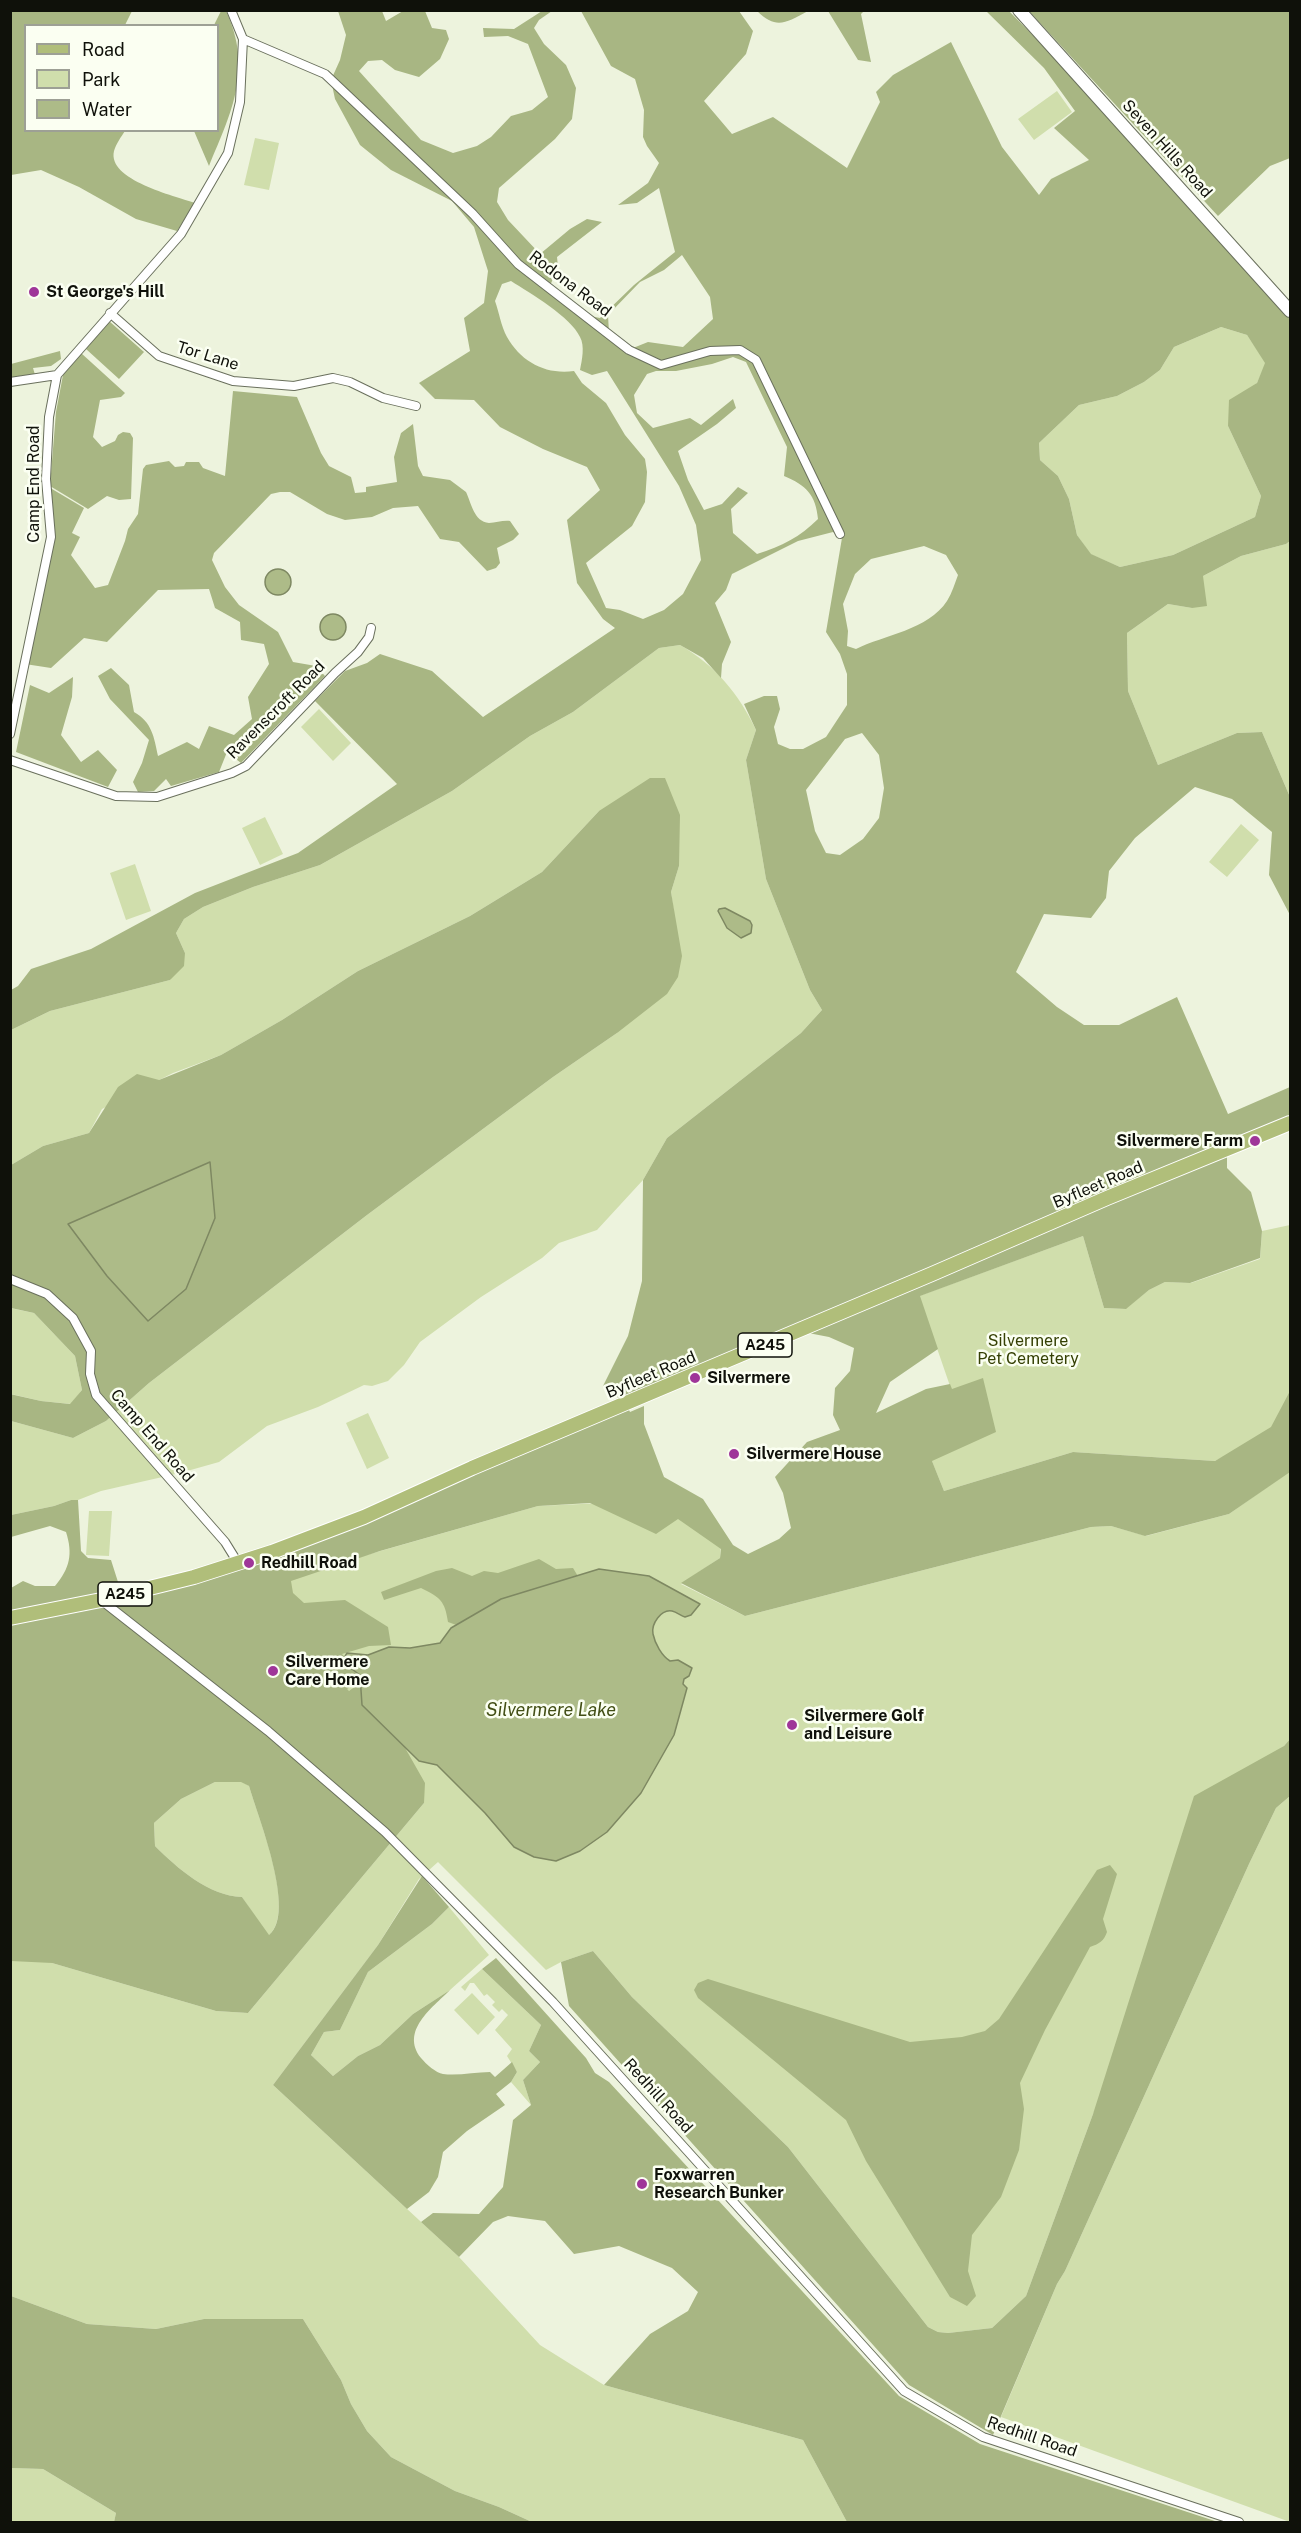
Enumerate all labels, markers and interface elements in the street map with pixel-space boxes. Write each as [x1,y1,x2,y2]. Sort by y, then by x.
legend [24,24,219,132]
text: Road [82,39,125,60]
text: Park [82,69,120,90]
street label: Seven Hills Road [1118,96,1216,202]
text: Water [82,99,132,120]
street label: Rodona Road [525,247,615,321]
place label: St George's Hill [46,282,164,302]
marker: St George's Hill [27,285,41,299]
street label: Tor Lane [175,338,241,374]
street label: Camp End Road [24,425,44,543]
street label: Ravenscroft Road [223,657,329,763]
place label: Silvermere Farm [1116,1131,1243,1151]
marker: Silvermere Farm [1248,1134,1262,1148]
street label: Byfleet Road [1050,1157,1146,1213]
park label: Silvermere Pet Cemetery [977,1331,1079,1369]
road number: A245 [738,1333,792,1357]
street label: Byfleet Road [603,1347,699,1403]
place label: Silvermere [707,1368,790,1388]
marker: Silvermere [688,1371,702,1385]
street label: Camp End Road [106,1385,198,1487]
place label: Silvermere House [746,1444,882,1464]
marker: Silvermere House [727,1447,741,1461]
place label: Redhill Road [261,1553,357,1573]
marker: Redhill Road [242,1556,256,1570]
road number: A245 [98,1582,152,1606]
place label: Silvermere Care Home [285,1652,370,1690]
marker: Silvermere Care Home [266,1664,280,1678]
water label: Silvermere Lake [486,1699,616,1721]
place label: Silvermere Golf and Leisure [804,1706,924,1744]
marker: Silvermere Golf and Leisure [785,1718,799,1732]
street label: Redhill Road [619,2055,697,2137]
place label: Foxwarren Research Bunker [654,2165,784,2203]
marker: Foxwarren Research Bunker [635,2177,649,2191]
street label: Redhill Road [985,2413,1079,2461]

